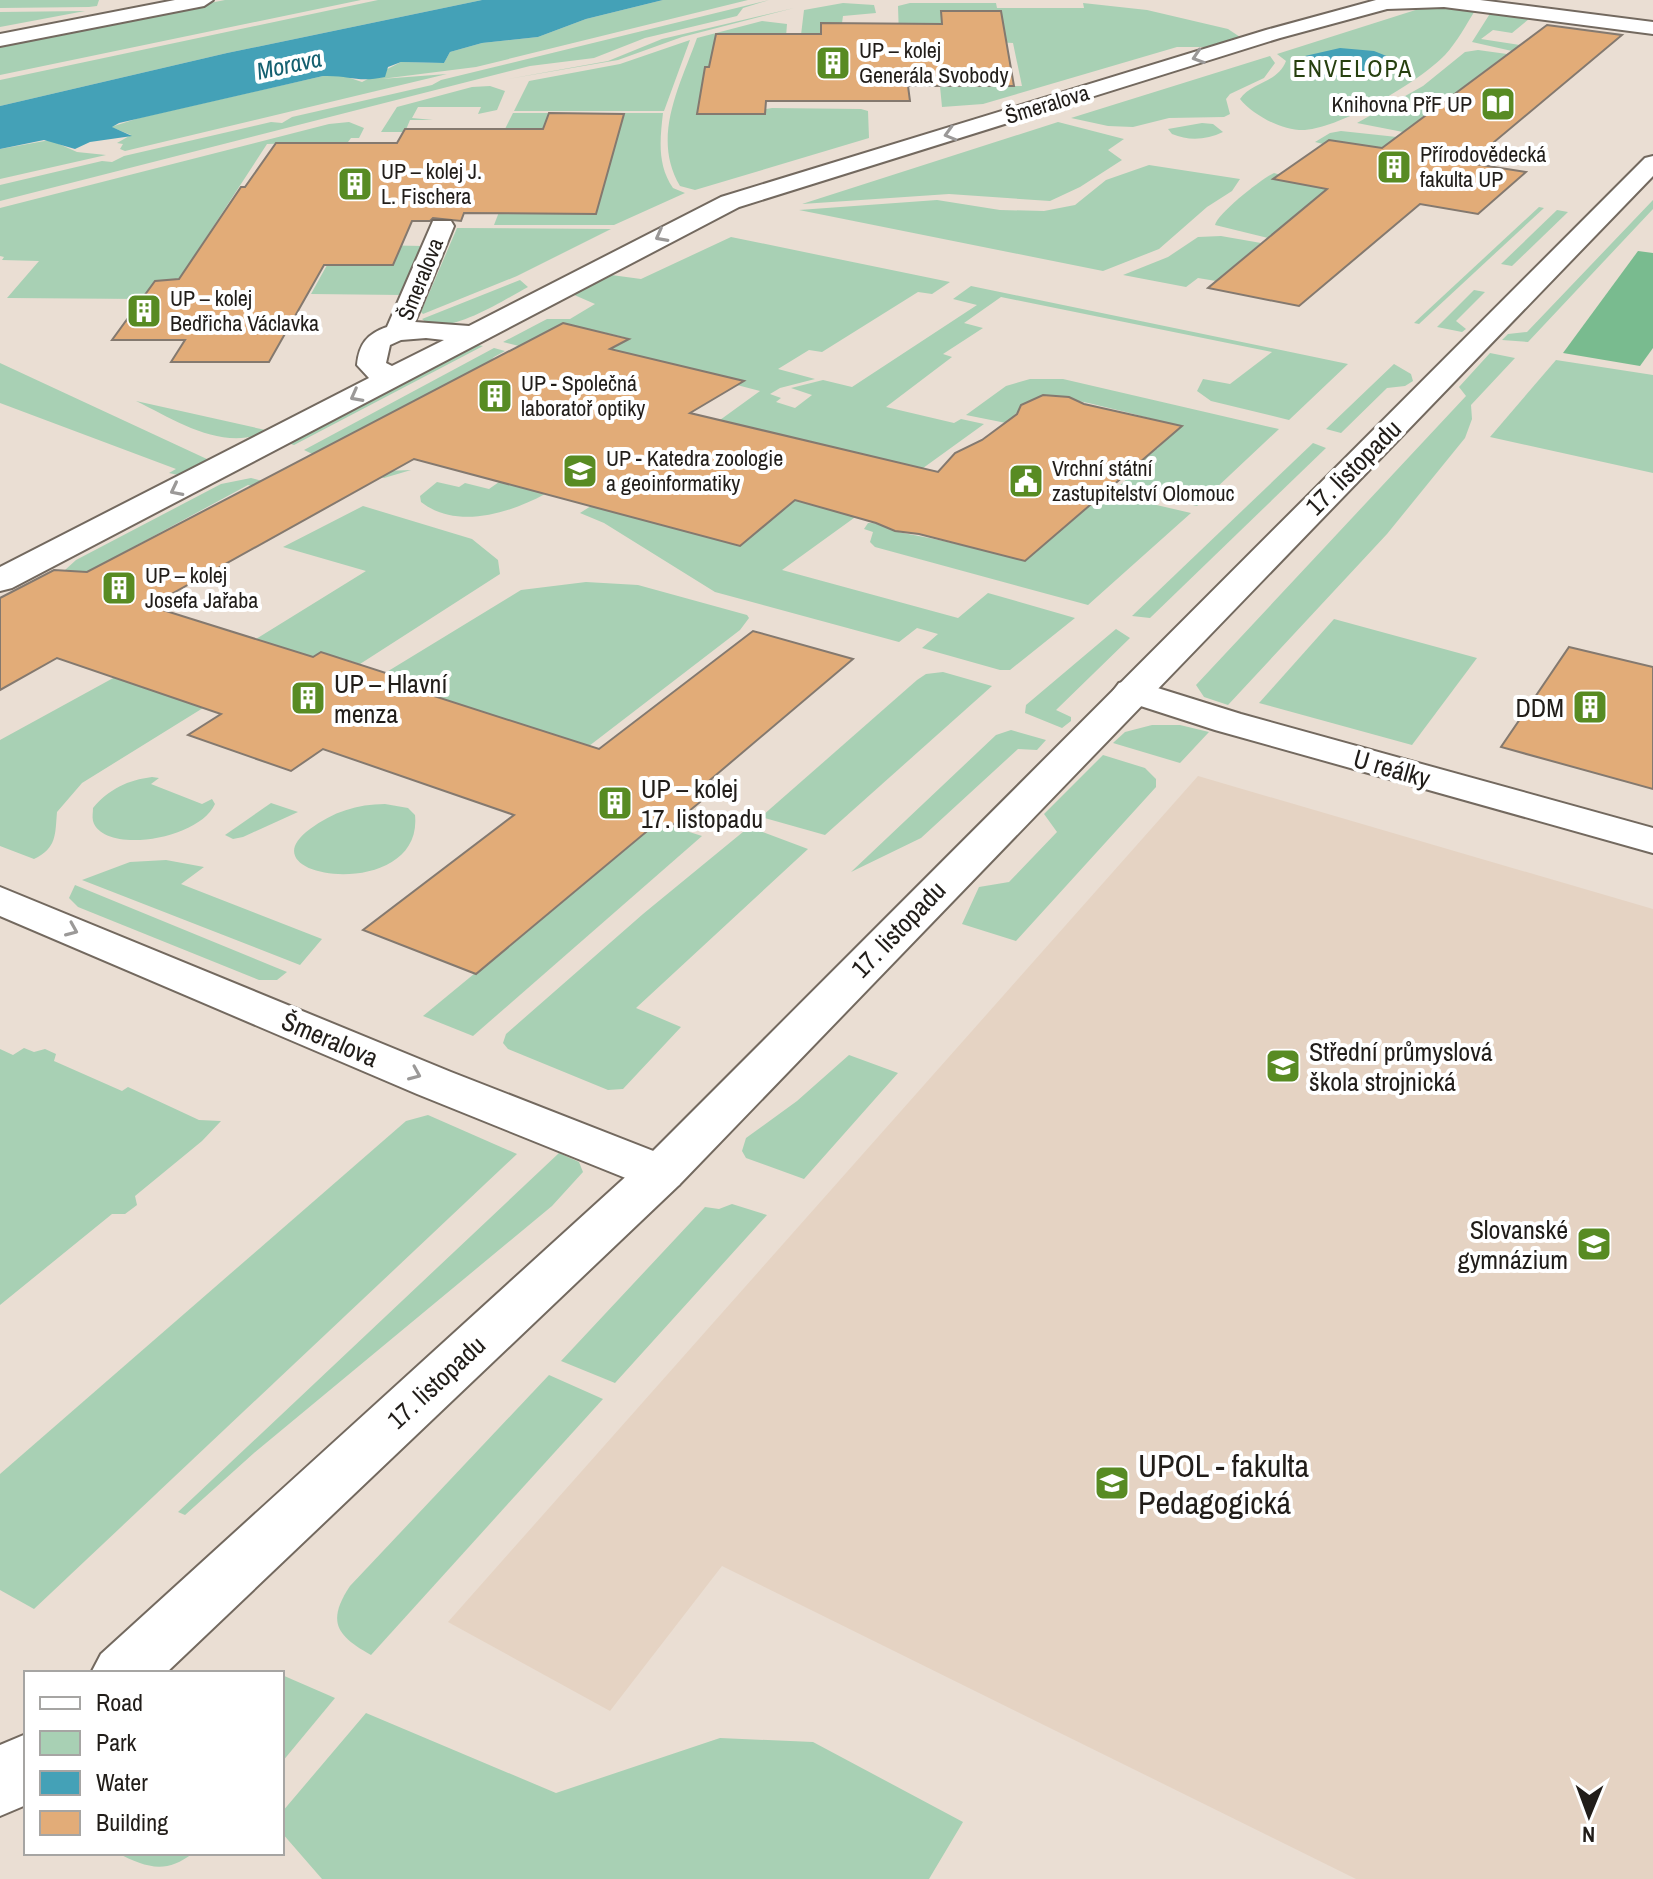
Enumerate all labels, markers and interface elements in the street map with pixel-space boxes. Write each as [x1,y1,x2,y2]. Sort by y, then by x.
place label: UP – kolej Generála Svobody [859,35,1008,90]
water label: Morava [254,42,324,86]
building icon: UP – kolej Generála Svobody [814,44,852,82]
one-way arrow [1192,48,1205,64]
district label: ENVELOPA [1293,52,1413,84]
street label: Šmeralova [1001,77,1093,131]
library icon: Knihovna PřF UP [1479,85,1517,123]
place label: Knihovna PřF UP [1332,89,1472,119]
one-way arrow [943,125,957,141]
place label: Přírodovědecká fakulta UP [1420,139,1546,194]
building icon: Přírodovědecká fakulta UP [1375,148,1413,186]
place label: UP – kolej J. L. Fischera [381,156,482,211]
building icon: UP – kolej J. L. Fischera [336,165,374,203]
one-way arrow [654,227,669,242]
street label: Šmeralova [390,233,450,325]
place label: UP – kolej Bedřicha Václavka [170,283,319,338]
building icon: UP – kolej Bedřicha Václavka [125,292,163,330]
place label: UP - Společná laboratoř optiky [521,368,645,423]
building icon: UP - Společná laboratoř optiky [476,377,514,415]
one-way arrow [349,386,364,401]
street label: 17. listopadu [1297,411,1409,523]
place label: UP - Katedra zoologie a geoinformatiky [606,443,783,498]
school or university icon: UP - Katedra zoologie a geoinformatiky [561,452,599,490]
place label: Vrchní státní zastupitelství Olomouc [1052,453,1235,508]
public building icon: Vrchní státní zastupitelství Olomouc [1007,462,1045,500]
one-way arrow [169,480,184,495]
place label: UP – kolej Josefa Jařaba [145,560,258,615]
building icon: UP – kolej Josefa Jařaba [100,569,138,607]
place label: UP – Hlavní menza [334,666,448,731]
building icon: UP – Hlavní menza [289,679,327,717]
building icon: DDM [1571,688,1609,726]
place label: DDM [1515,690,1564,725]
street label: U reálky [1350,740,1435,796]
place label: UP – kolej 17. listopadu [641,771,763,836]
building icon: UP – kolej 17. listopadu [596,784,634,822]
street label: 17. listopadu [843,873,953,985]
one-way arrow [64,920,78,936]
street label: Šmeralova [276,1003,384,1075]
place label: Střední průmyslová škola strojnická [1309,1034,1493,1099]
school or university icon: Střední průmyslová škola strojnická [1264,1047,1302,1085]
one-way arrow [407,1065,421,1081]
place label: Slovanské gymnázium [1458,1212,1568,1277]
school or university icon: Slovanské gymnázium [1575,1225,1613,1263]
street label: 17. listopadu [379,1328,493,1436]
place label: UPOL - fakulta Pedagogická [1138,1444,1310,1524]
school or university icon: UPOL - fakulta Pedagogická [1093,1464,1131,1502]
legend [24,1671,284,1855]
text: Road [96,1686,143,1718]
text: Park [96,1726,137,1758]
text: Water [96,1766,148,1798]
north arrow [1549,1775,1629,1855]
text: Building [96,1806,168,1838]
text: N [1582,1820,1595,1850]

